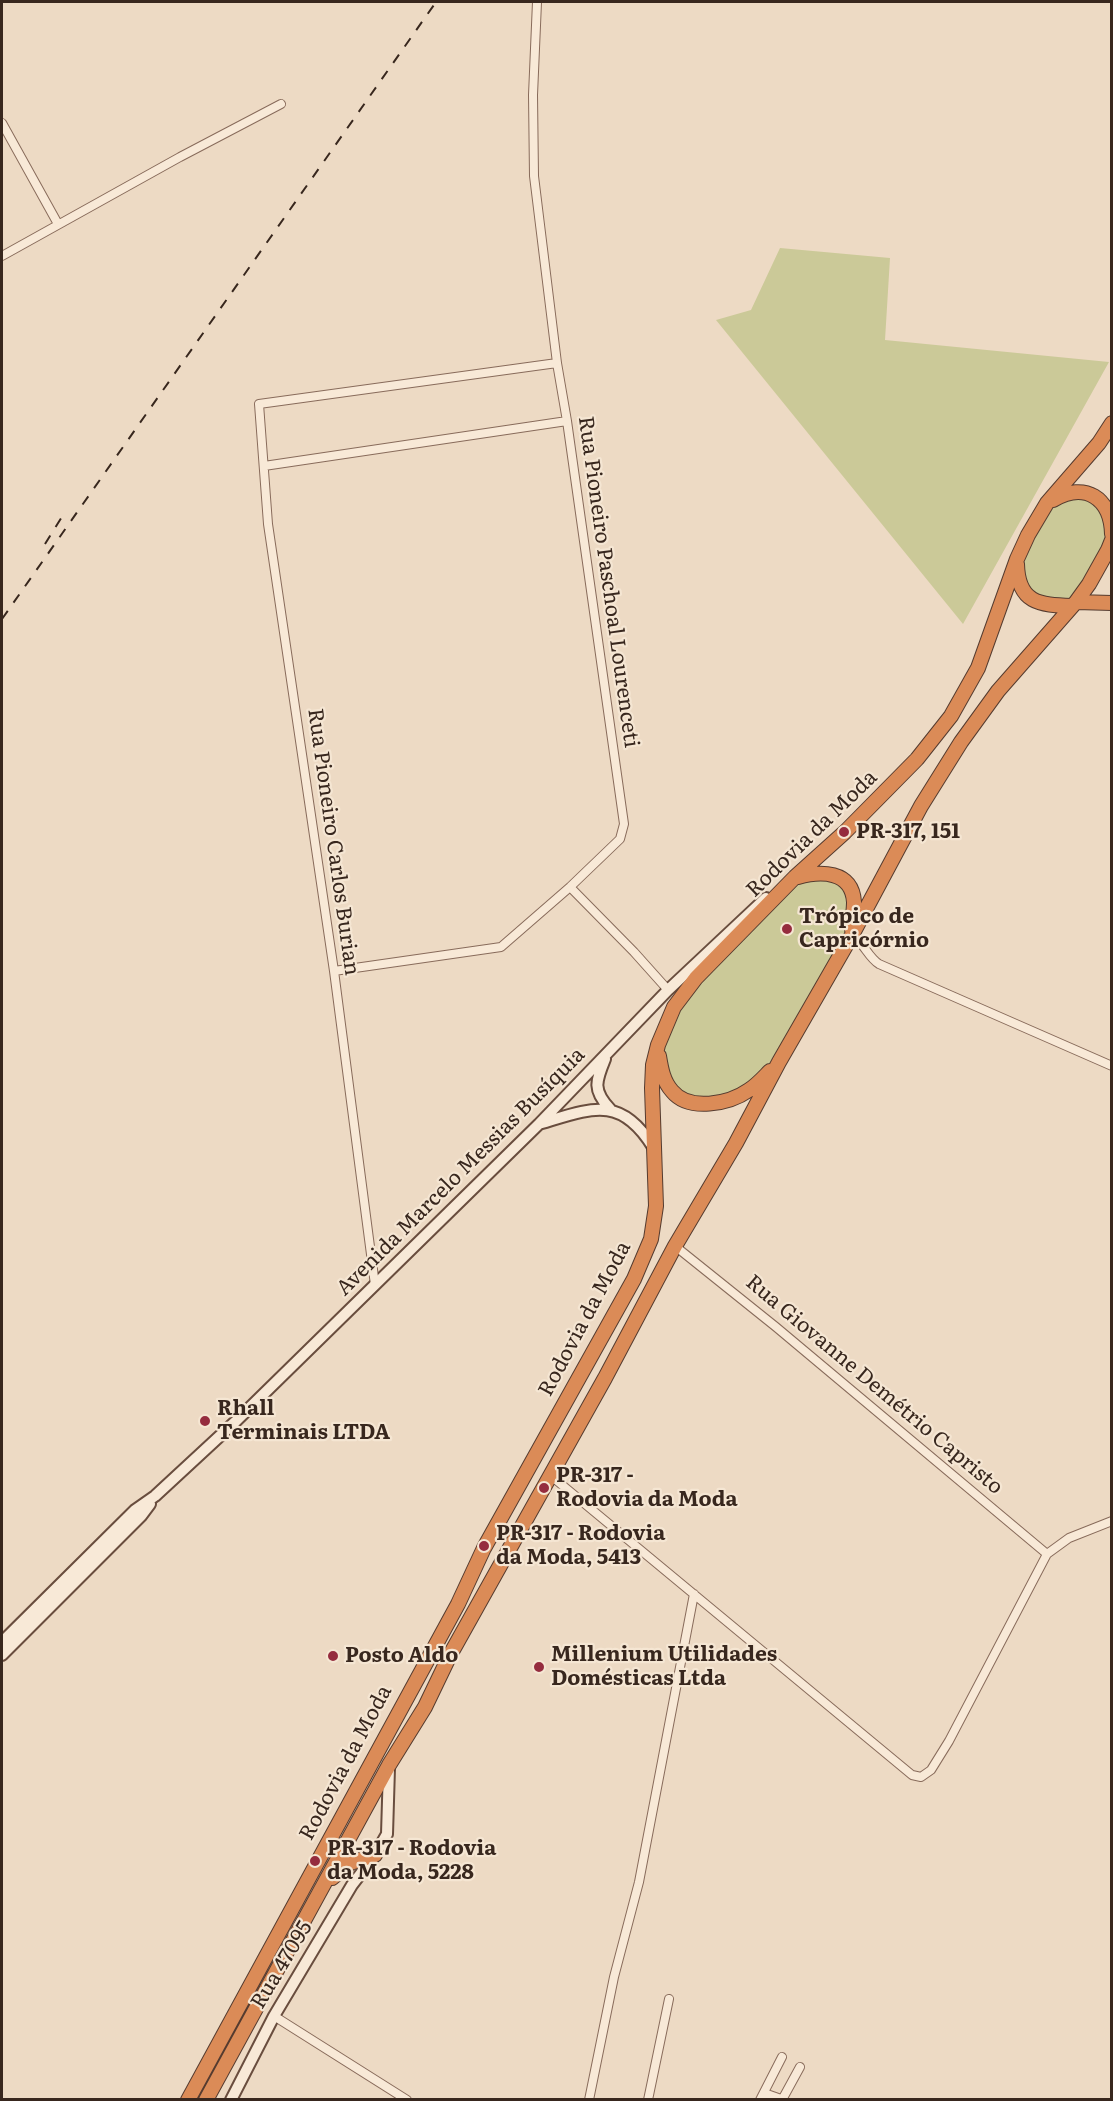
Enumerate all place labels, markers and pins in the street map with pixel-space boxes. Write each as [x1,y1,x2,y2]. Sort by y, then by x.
place label: PR-317, 151 [856,819,960,845]
marker: PR-317, 151 [837,825,851,839]
place label: Trópico de Capricórnio [799,904,929,954]
marker: Trópico de Capricórnio [780,922,794,936]
place label: Rhall Terminais LTDA [217,1396,390,1446]
marker: Rhall Terminais LTDA [198,1414,212,1428]
place label: PR-317 - Rodovia da Moda [556,1463,738,1513]
marker: PR-317 - Rodovia da Moda [537,1481,551,1495]
place label: PR-317 - Rodovia da Moda, 5413 [496,1521,665,1571]
marker: PR-317 - Rodovia da Moda, 5413 [477,1539,491,1553]
place label: Millenium Utilidades Domésticas Ltda [551,1642,777,1692]
place label: Posto Aldo [345,1643,458,1669]
marker: Posto Aldo [326,1649,340,1663]
marker: Millenium Utilidades Domésticas Ltda [532,1660,546,1674]
place label: PR-317 - Rodovia da Moda, 5228 [327,1836,496,1886]
marker: PR-317 - Rodovia da Moda, 5228 [308,1854,322,1868]

